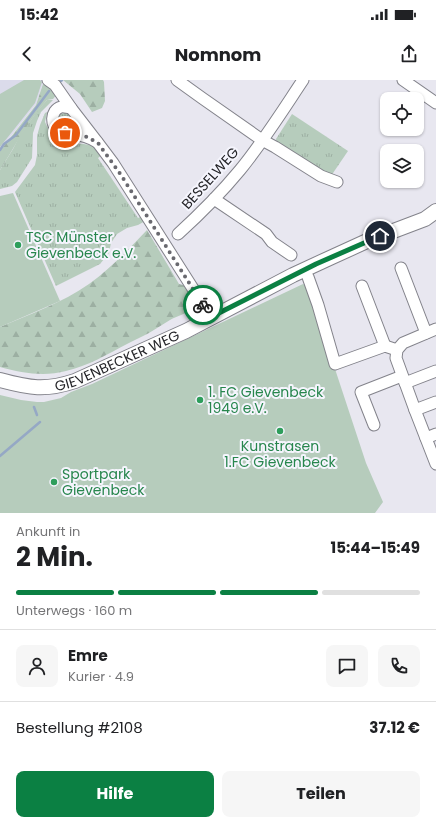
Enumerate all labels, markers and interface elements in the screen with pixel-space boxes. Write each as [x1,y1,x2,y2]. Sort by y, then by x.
text: 15:42 [20,4,58,25]
text: Nomnom [175,42,261,67]
icon: back [16,43,38,65]
icon: share [398,43,420,65]
map controls [380,92,424,188]
button: locate [380,92,424,136]
pin [48,116,82,150]
icon: bag [54,122,76,144]
street label: BESSELWEG [177,143,243,213]
button: layers [380,144,424,188]
pin [363,219,397,253]
icon: home [369,225,391,247]
place label: TSC Münster Gievenbeck e.V. [26,227,136,263]
marker: TSC Münster Gievenbeck e.V. [13,240,23,250]
courier [183,285,223,325]
icon: bike [192,294,214,316]
street label: GIEVENBECKER WEG [53,325,183,396]
place label: 1. FC Gievenbeck 1949 e.V. [208,382,324,418]
marker: 1. FC Gievenbeck 1949 e.V. [195,395,205,405]
marker: Kunstrasen 1.FC Gievenbeck [275,426,285,436]
place label: Kunstrasen 1.FC Gievenbeck [224,436,336,472]
place label: Sportpark Gievenbeck [62,464,145,500]
marker: Sportpark Gievenbeck [49,477,59,487]
text: Ankunft in [16,522,80,541]
text: 15:44–15:49 [331,537,420,558]
text: 2 Min. [16,539,93,575]
text: Unterwegs · 160 m [16,601,132,620]
button: person [16,645,58,687]
text: Emre [68,645,108,666]
button: chat [326,645,368,687]
button: phone [378,645,420,687]
text: Kurier · 4.9 [68,667,134,686]
text: Bestellung #2108 [16,717,143,738]
text: 37.12 € [369,717,420,738]
button: Hilfe [16,771,214,817]
button: Teilen [222,771,420,817]

